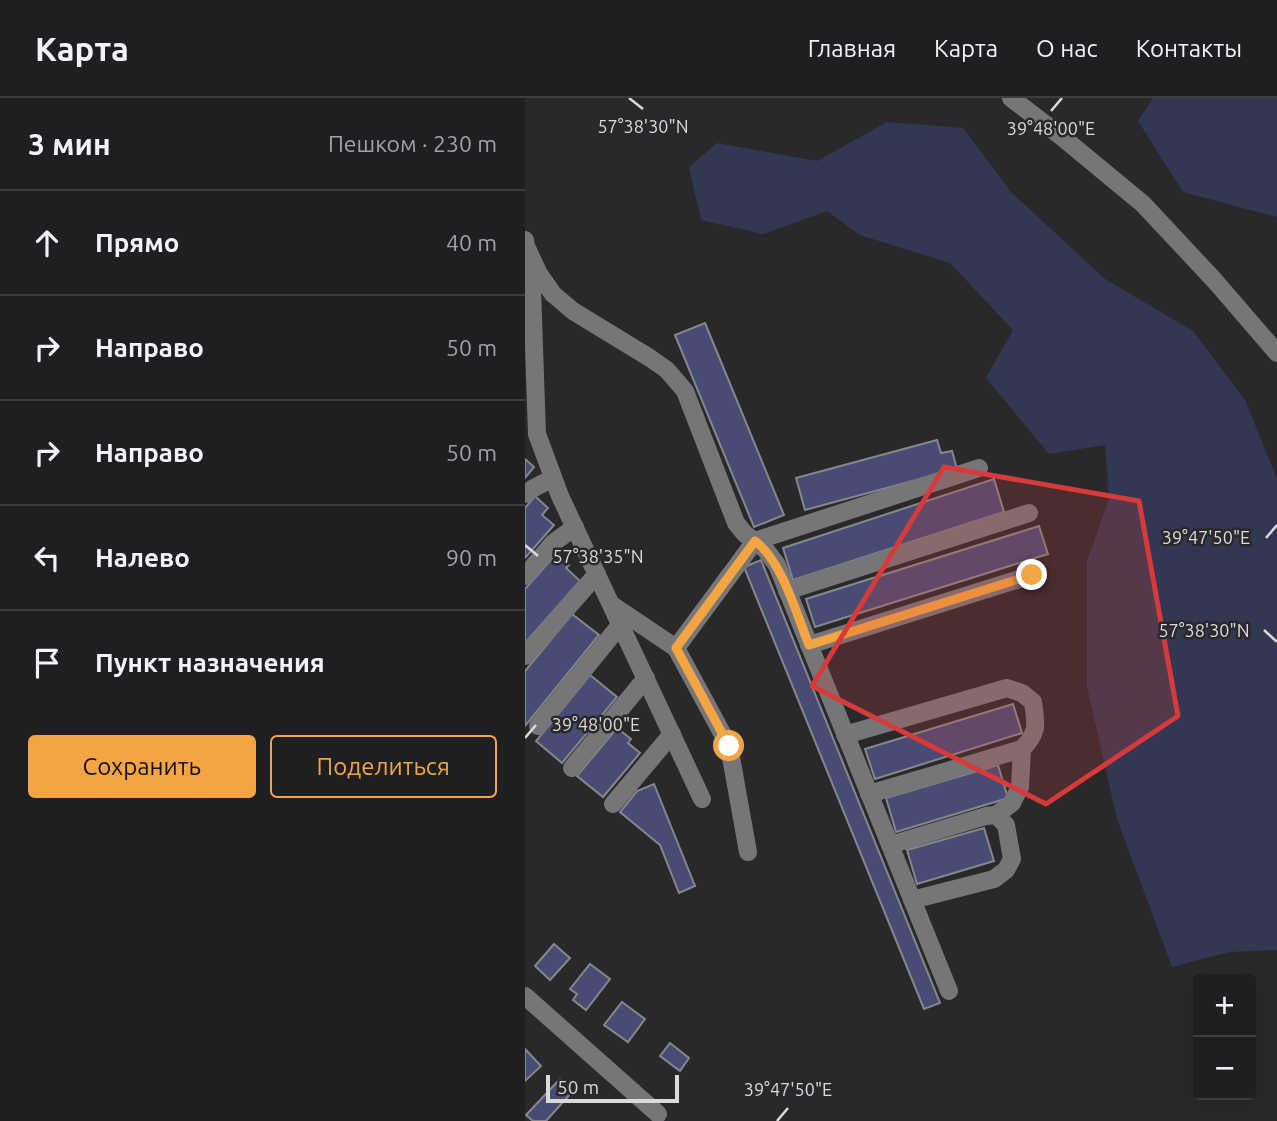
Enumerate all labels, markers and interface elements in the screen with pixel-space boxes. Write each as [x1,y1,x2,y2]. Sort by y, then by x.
text: Карта [35,30,129,67]
text: Главная [808,35,896,62]
text: Карта [934,35,998,62]
text: О нас [1036,35,1098,62]
text: Контакты [1136,35,1242,62]
text: 57°38'30"N [597,116,689,136]
text: 39°48'00"E [1007,118,1095,138]
text: 3 мин [28,127,111,161]
text: Пешком · 230 m [328,131,497,156]
icon: ahead [28,224,66,262]
text: Прямо [95,228,179,257]
text: 40 m [446,230,497,255]
icon: right [28,329,66,367]
text: Направо [95,333,204,362]
text: 50 m [446,335,497,360]
icon: right [28,434,66,472]
text: Направо [95,438,204,467]
text: 50 m [446,440,497,465]
text: 39°47'50"E [1162,527,1250,547]
icon: left [28,539,66,577]
text: Налево [95,543,190,572]
text: 90 m [446,545,497,570]
text: 57°38'35"N [552,546,644,566]
route end [1016,559,1047,590]
text: 57°38'30"N [1158,620,1250,640]
icon: arrive [28,644,66,682]
text: Пункт назначения [95,648,325,677]
text: 39°48'00"E [552,714,640,734]
route start [713,730,744,761]
button: Сохранить [28,735,256,798]
button: Поделиться [270,735,497,798]
map controls [1193,974,1256,1100]
button: + [1193,974,1256,1037]
button: − [1193,1037,1256,1100]
scale bar [546,1072,679,1104]
text: 50 m [557,1076,599,1098]
text: 39°47'50"E [744,1079,832,1099]

